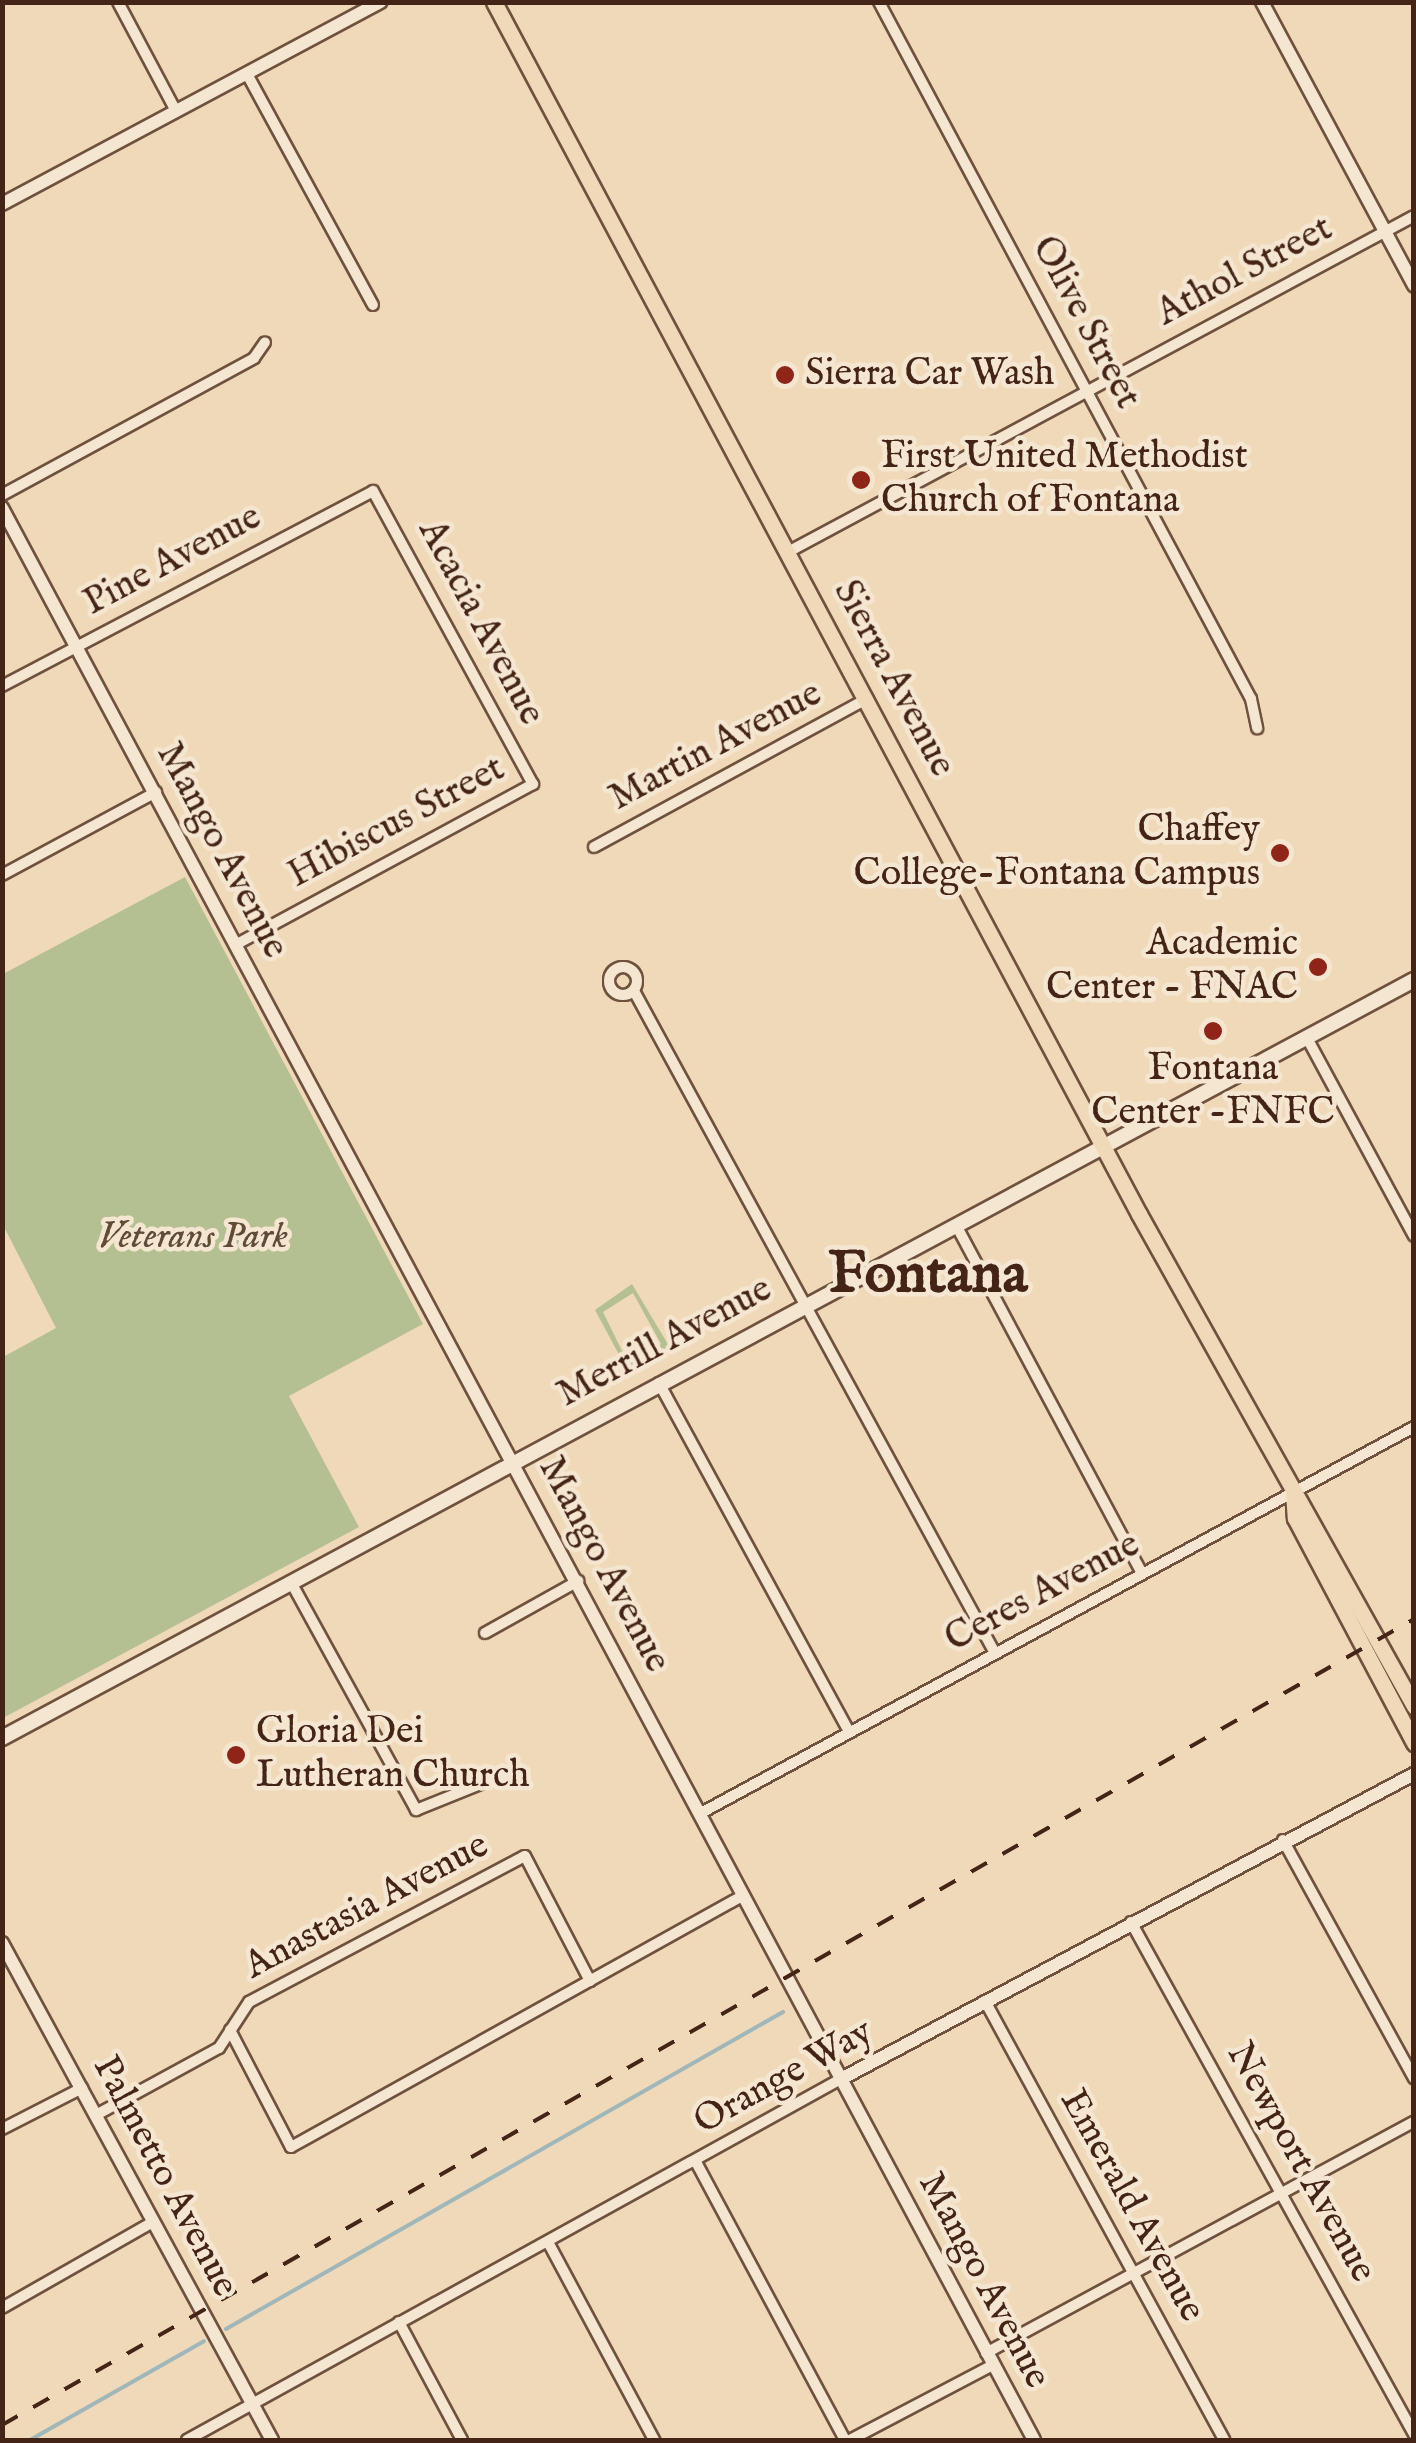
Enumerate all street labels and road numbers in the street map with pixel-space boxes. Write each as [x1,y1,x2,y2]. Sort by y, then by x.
street label: Athol Street [1149,207,1341,337]
street label: Olive Street [1021,229,1149,417]
street label: Pine Avenue [77,495,269,627]
street label: Acacia Avenue [407,513,553,733]
street label: Sierra Avenue [822,573,964,785]
street label: Martin Avenue [602,672,830,822]
street label: Mango Avenue [145,735,297,967]
street label: Hibiscus Street [281,747,513,899]
street label: Merrill Avenue [550,1267,780,1419]
street label: Mango Avenue [527,1449,679,1681]
street label: Ceres Avenue [938,1523,1148,1663]
street label: Anastasia Avenue [237,1824,497,1990]
street label: Orange Way [687,2010,881,2146]
street label: Newport Avenue [1215,2035,1385,2291]
street label: Palmetto Avenue [81,2049,247,2305]
street label: Emerald Avenue [1048,2082,1214,2330]
street label: Mango Avenue [907,2165,1059,2397]

